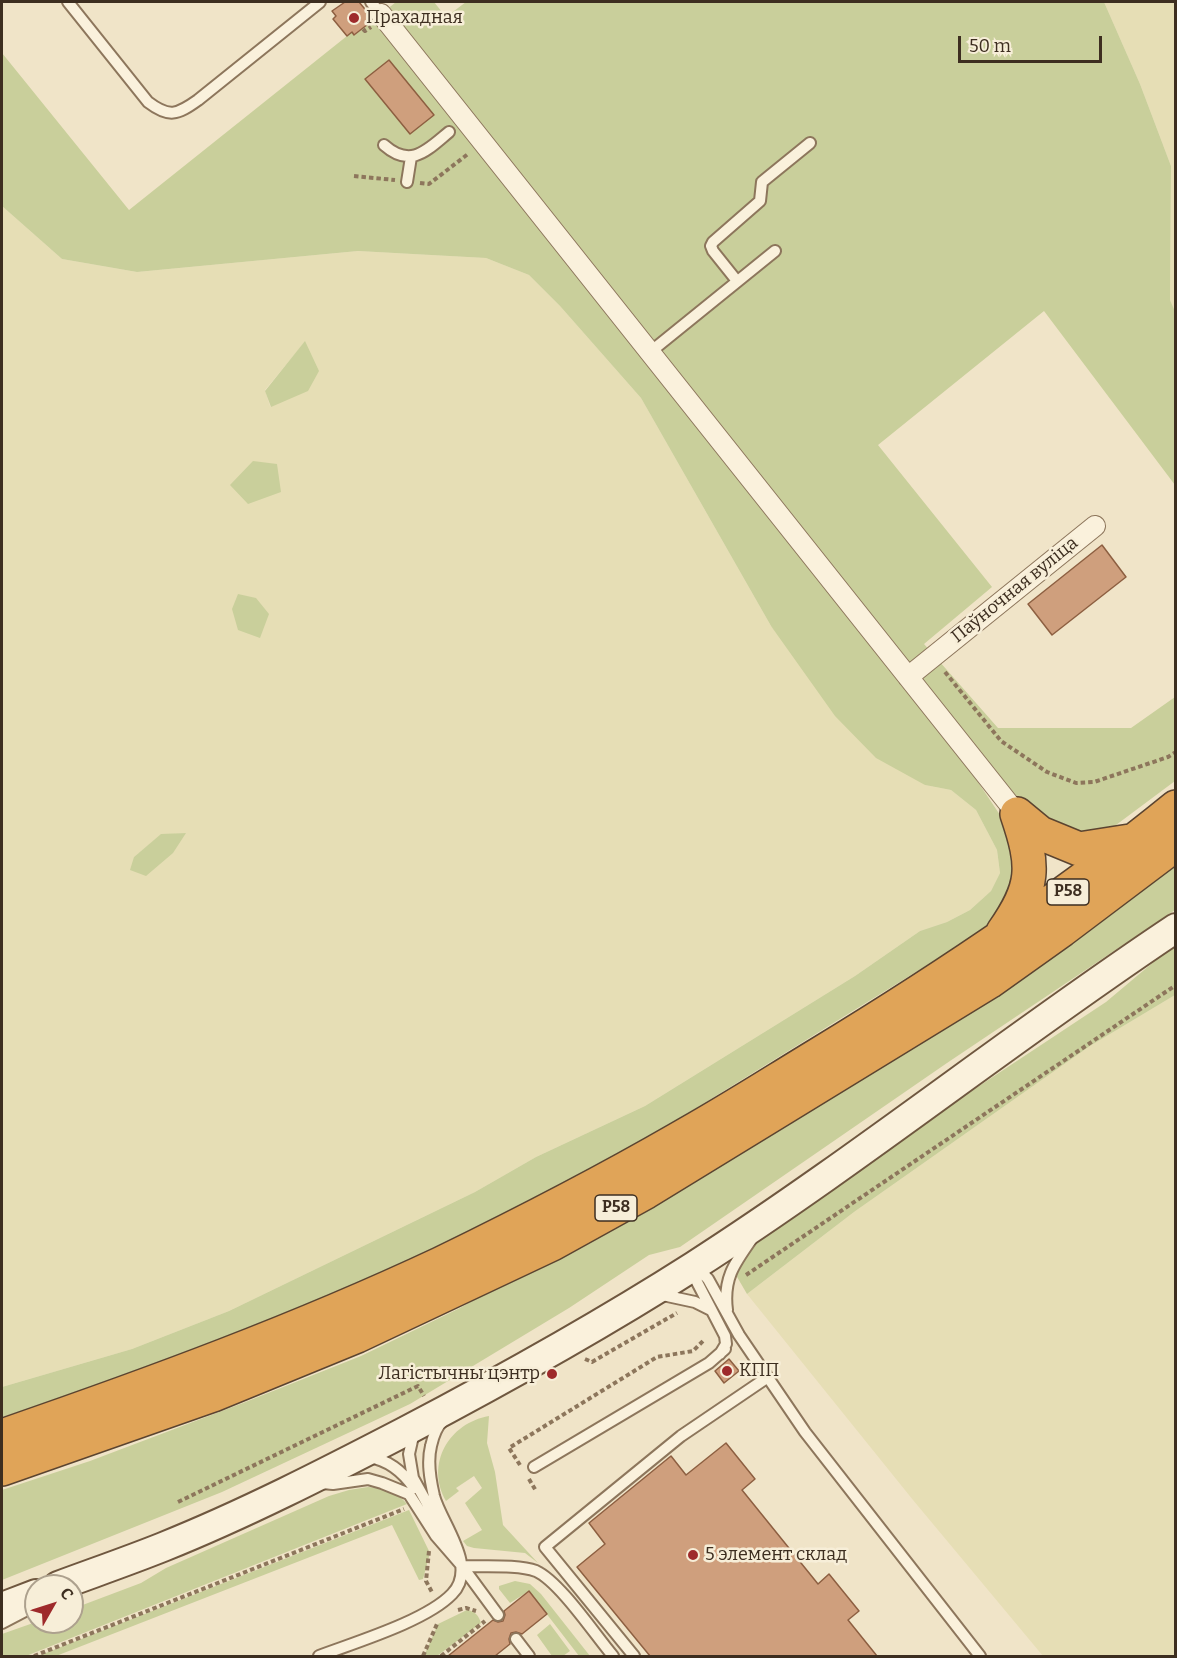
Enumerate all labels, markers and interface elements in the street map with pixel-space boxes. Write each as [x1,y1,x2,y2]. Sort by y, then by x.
place label: Прахадная [366,7,463,29]
marker: Прахадная [347,11,361,25]
scale bar [961,24,1105,62]
text: 50 m [969,35,1011,57]
street label: Паўночная вуліца [947,532,1083,648]
road number: Р58 [1047,879,1089,905]
road number: Р58 [595,1195,637,1221]
place label: КПП [739,1360,779,1382]
place label: Лагістычны цэнтр [379,1363,540,1385]
marker: КПП [720,1364,734,1378]
marker: Лагістычны цэнтр [545,1367,559,1381]
place label: 5 элемент склад [705,1544,847,1566]
marker: 5 элемент склад [686,1548,700,1562]
north arrow [24,1574,84,1634]
text: С [56,1584,77,1604]

